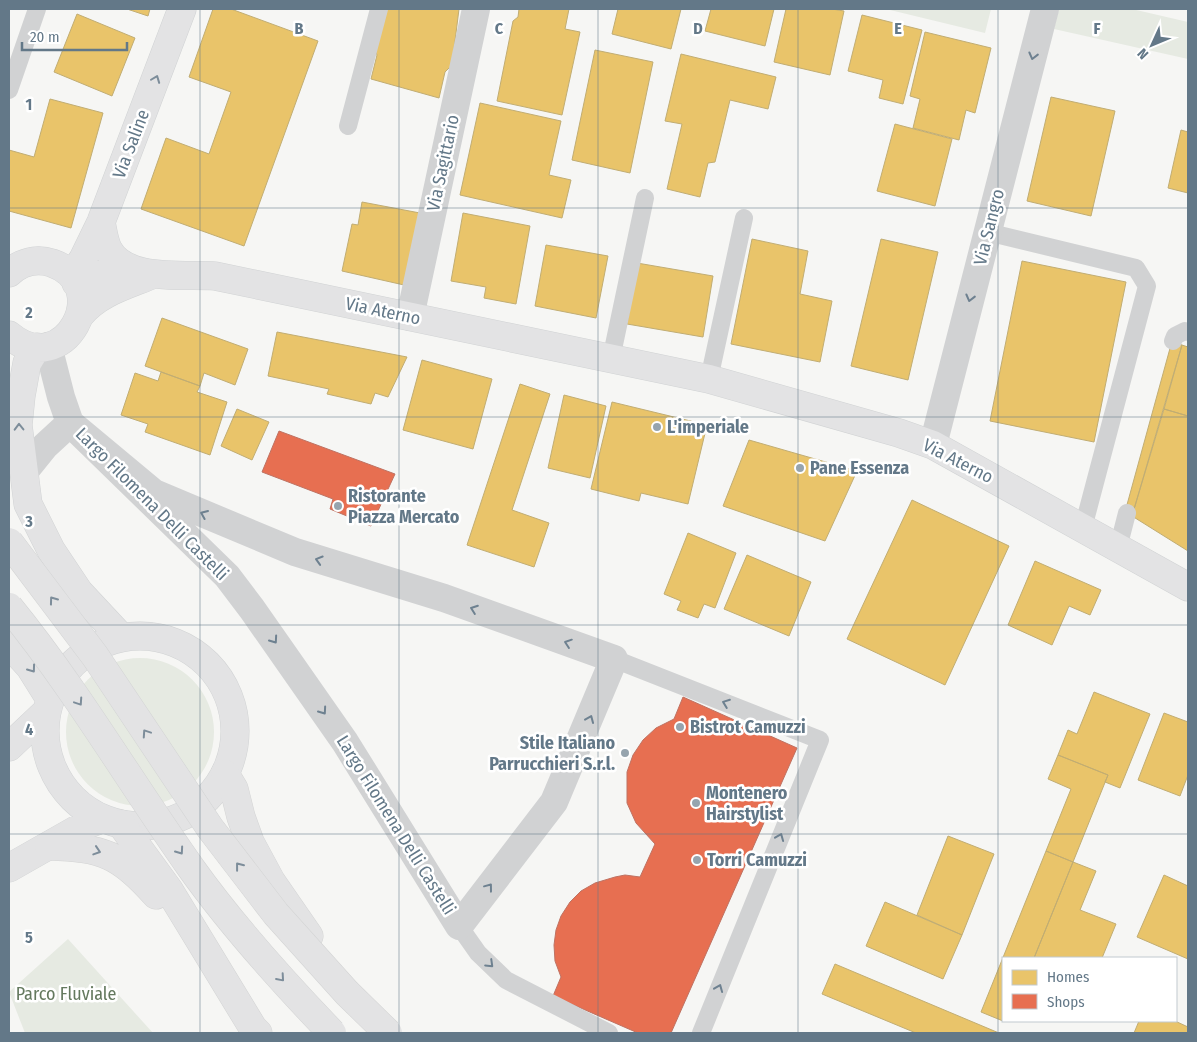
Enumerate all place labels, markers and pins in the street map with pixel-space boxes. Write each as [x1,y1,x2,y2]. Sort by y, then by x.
place label: L'imperiale [667,416,749,438]
marker: L'imperiale [651,421,663,433]
place label: Pane Essenza [810,457,909,479]
marker: Pane Essenza [794,462,806,474]
place label: Ristorante Piazza Mercato [348,485,460,528]
marker: Ristorante Piazza Mercato [332,500,344,512]
place label: Bistrot Camuzzi [690,716,806,738]
marker: Bistrot Camuzzi [674,721,686,733]
place label: Stile Italiano Parrucchieri S.r.l. [489,732,615,775]
marker: Stile Italiano Parrucchieri S.r.l. [619,747,631,759]
place label: Montenero Hairstylist [706,782,788,825]
marker: Montenero Hairstylist [690,797,702,809]
place label: Torri Camuzzi [707,849,807,871]
marker: Torri Camuzzi [691,854,703,866]

